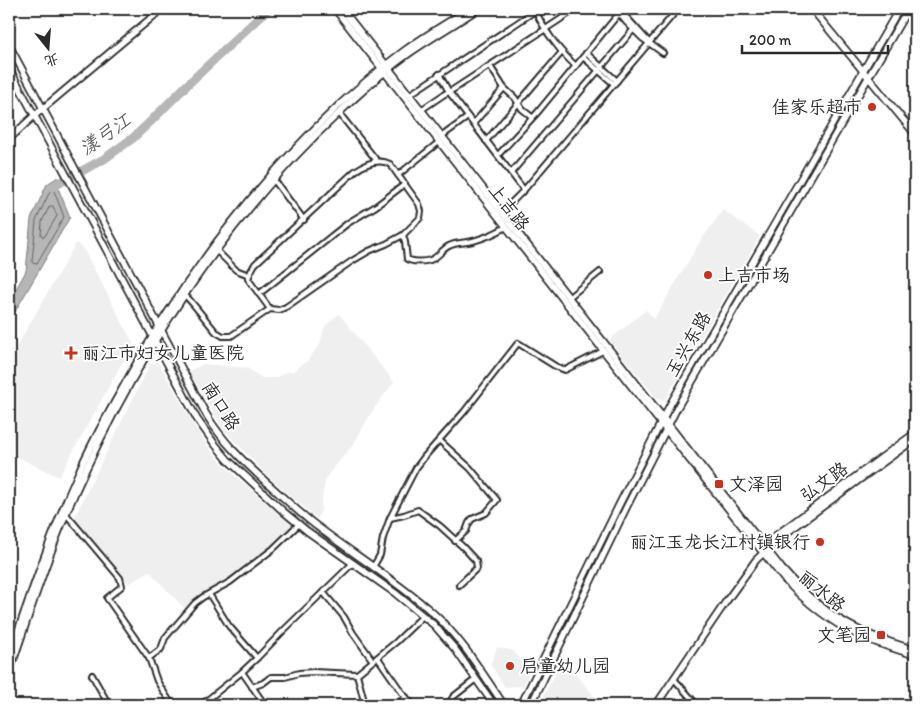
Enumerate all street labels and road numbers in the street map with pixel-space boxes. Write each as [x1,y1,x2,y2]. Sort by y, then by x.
street label: 上吉路 [484,179,534,235]
street label: 玉兴东路 [660,307,716,381]
street label: 南口路 [197,377,245,435]
street label: 弘文路 [796,457,852,507]
street label: 丽水路 [794,565,850,617]

